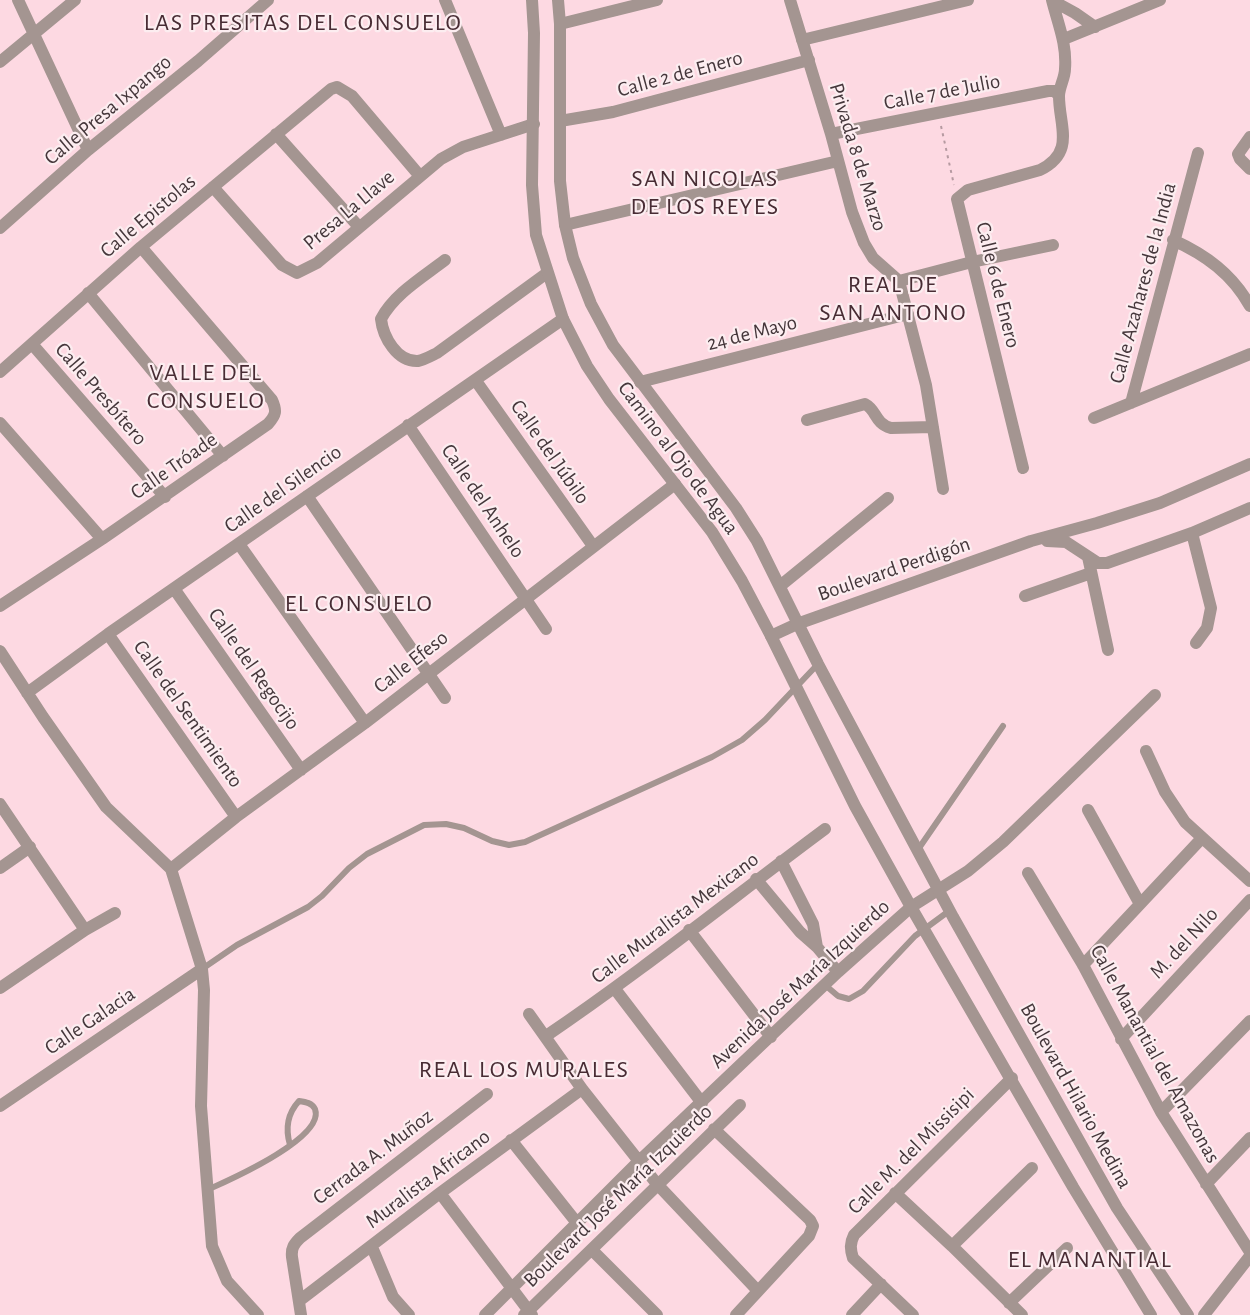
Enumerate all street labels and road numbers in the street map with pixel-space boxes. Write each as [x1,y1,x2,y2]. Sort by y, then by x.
street label: Calle 2 de Enero [615,45,745,103]
street label: Calle Presa Ixpango [39,49,177,171]
street label: Calle 7 de Julio [882,68,1002,116]
street label: Privada 8 de Marzo [824,80,892,234]
street label: Presa La Llave [298,165,400,255]
street label: Calle Epistolas [95,169,201,263]
street label: Calle Azahares de la India [1104,180,1182,386]
street label: Calle 6 de Enero [970,219,1026,351]
street label: 24 de Mayo [704,310,800,356]
street label: Calle Presbítero [49,337,153,451]
street label: Camino al Ojo de Agua [612,376,744,540]
street label: Calle del Júbilo [505,395,595,509]
street label: Calle Tróade [126,427,222,505]
street label: Calle del Silencio [219,439,347,539]
street label: Calle del Anhelo [436,439,530,563]
street label: Boulevard Perdigón [814,531,974,607]
street label: Calle del Regocijo [203,603,305,735]
street label: Calle Efeso [369,625,453,699]
street label: Calle del Sentimiento [128,635,248,793]
street label: Calle Muralista Mexicano [586,847,764,989]
street label: Avenida José María Izquierdo [705,894,895,1074]
street label: M. del Nilo [1144,902,1224,984]
street label: Calle Manantial del Amazonas [1084,940,1226,1168]
street label: Calle Galacia [40,981,140,1061]
street label: Boulevard Hilario Medina [1015,999,1137,1193]
street label: Calle M. del Missisipi [842,1082,980,1220]
street label: Boulevard José María Izquierdo [518,1099,718,1293]
street label: Cerrada A. Muñoz [308,1104,438,1210]
street label: Muralista Africano [361,1124,495,1234]

